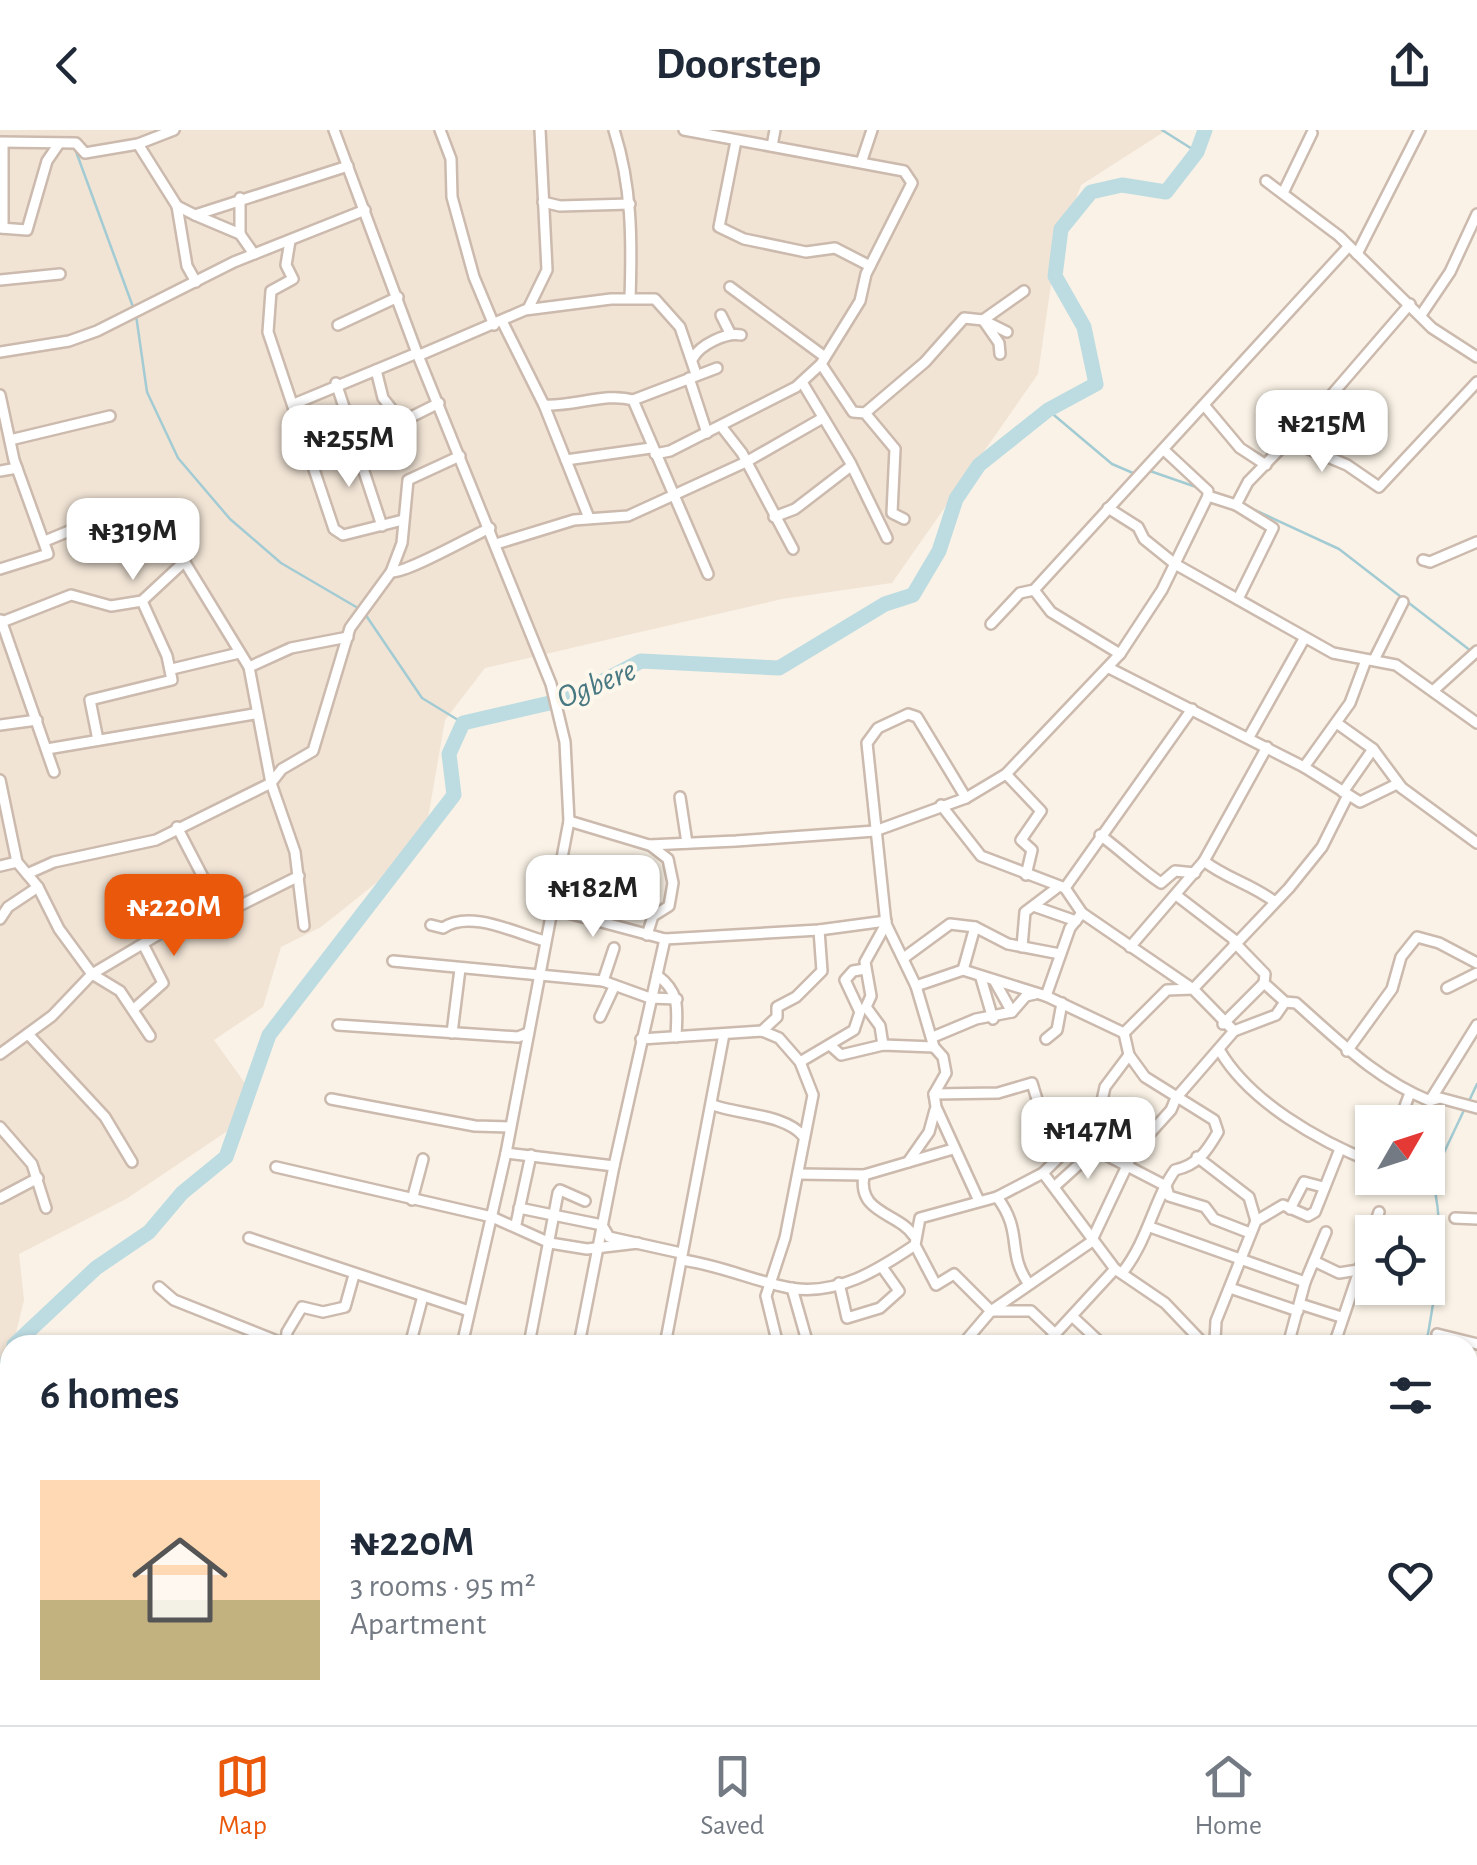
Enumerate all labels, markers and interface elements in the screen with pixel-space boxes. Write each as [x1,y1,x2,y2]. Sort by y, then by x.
icon: back [40,38,95,93]
icon: share [1382,38,1437,93]
text: Doorstep [656,42,821,87]
pin: ₦215M [1252,390,1392,475]
pin: ₦255M [279,405,419,490]
text: ₦215M [1278,406,1366,438]
text: ₦255M [304,421,394,453]
pin: ₦319M [63,498,203,583]
text: ₦319M [89,514,177,546]
water label: Ogbere [552,654,641,714]
pin: ₦182M [523,855,663,940]
text: ₦182M [548,871,638,903]
pin: ₦220M [104,874,244,959]
text: ₦220M [127,890,221,922]
pin: ₦147M [1018,1097,1158,1182]
north arrow [1355,1105,1445,1195]
map controls [1355,1105,1445,1305]
text: ₦147M [1043,1113,1133,1145]
button: locate [1355,1215,1445,1305]
icon: filters [1383,1368,1438,1423]
text: 6 homes [40,1374,179,1416]
icon: home [120,1520,240,1640]
text: ₦220M [350,1521,475,1563]
icon: heart [1383,1553,1438,1608]
text: 3 rooms · 95 m² [350,1570,536,1602]
text: Apartment [350,1608,486,1640]
tab: Map [215,1749,270,1843]
tab: Saved [700,1749,764,1843]
tab: Home [1195,1749,1262,1843]

